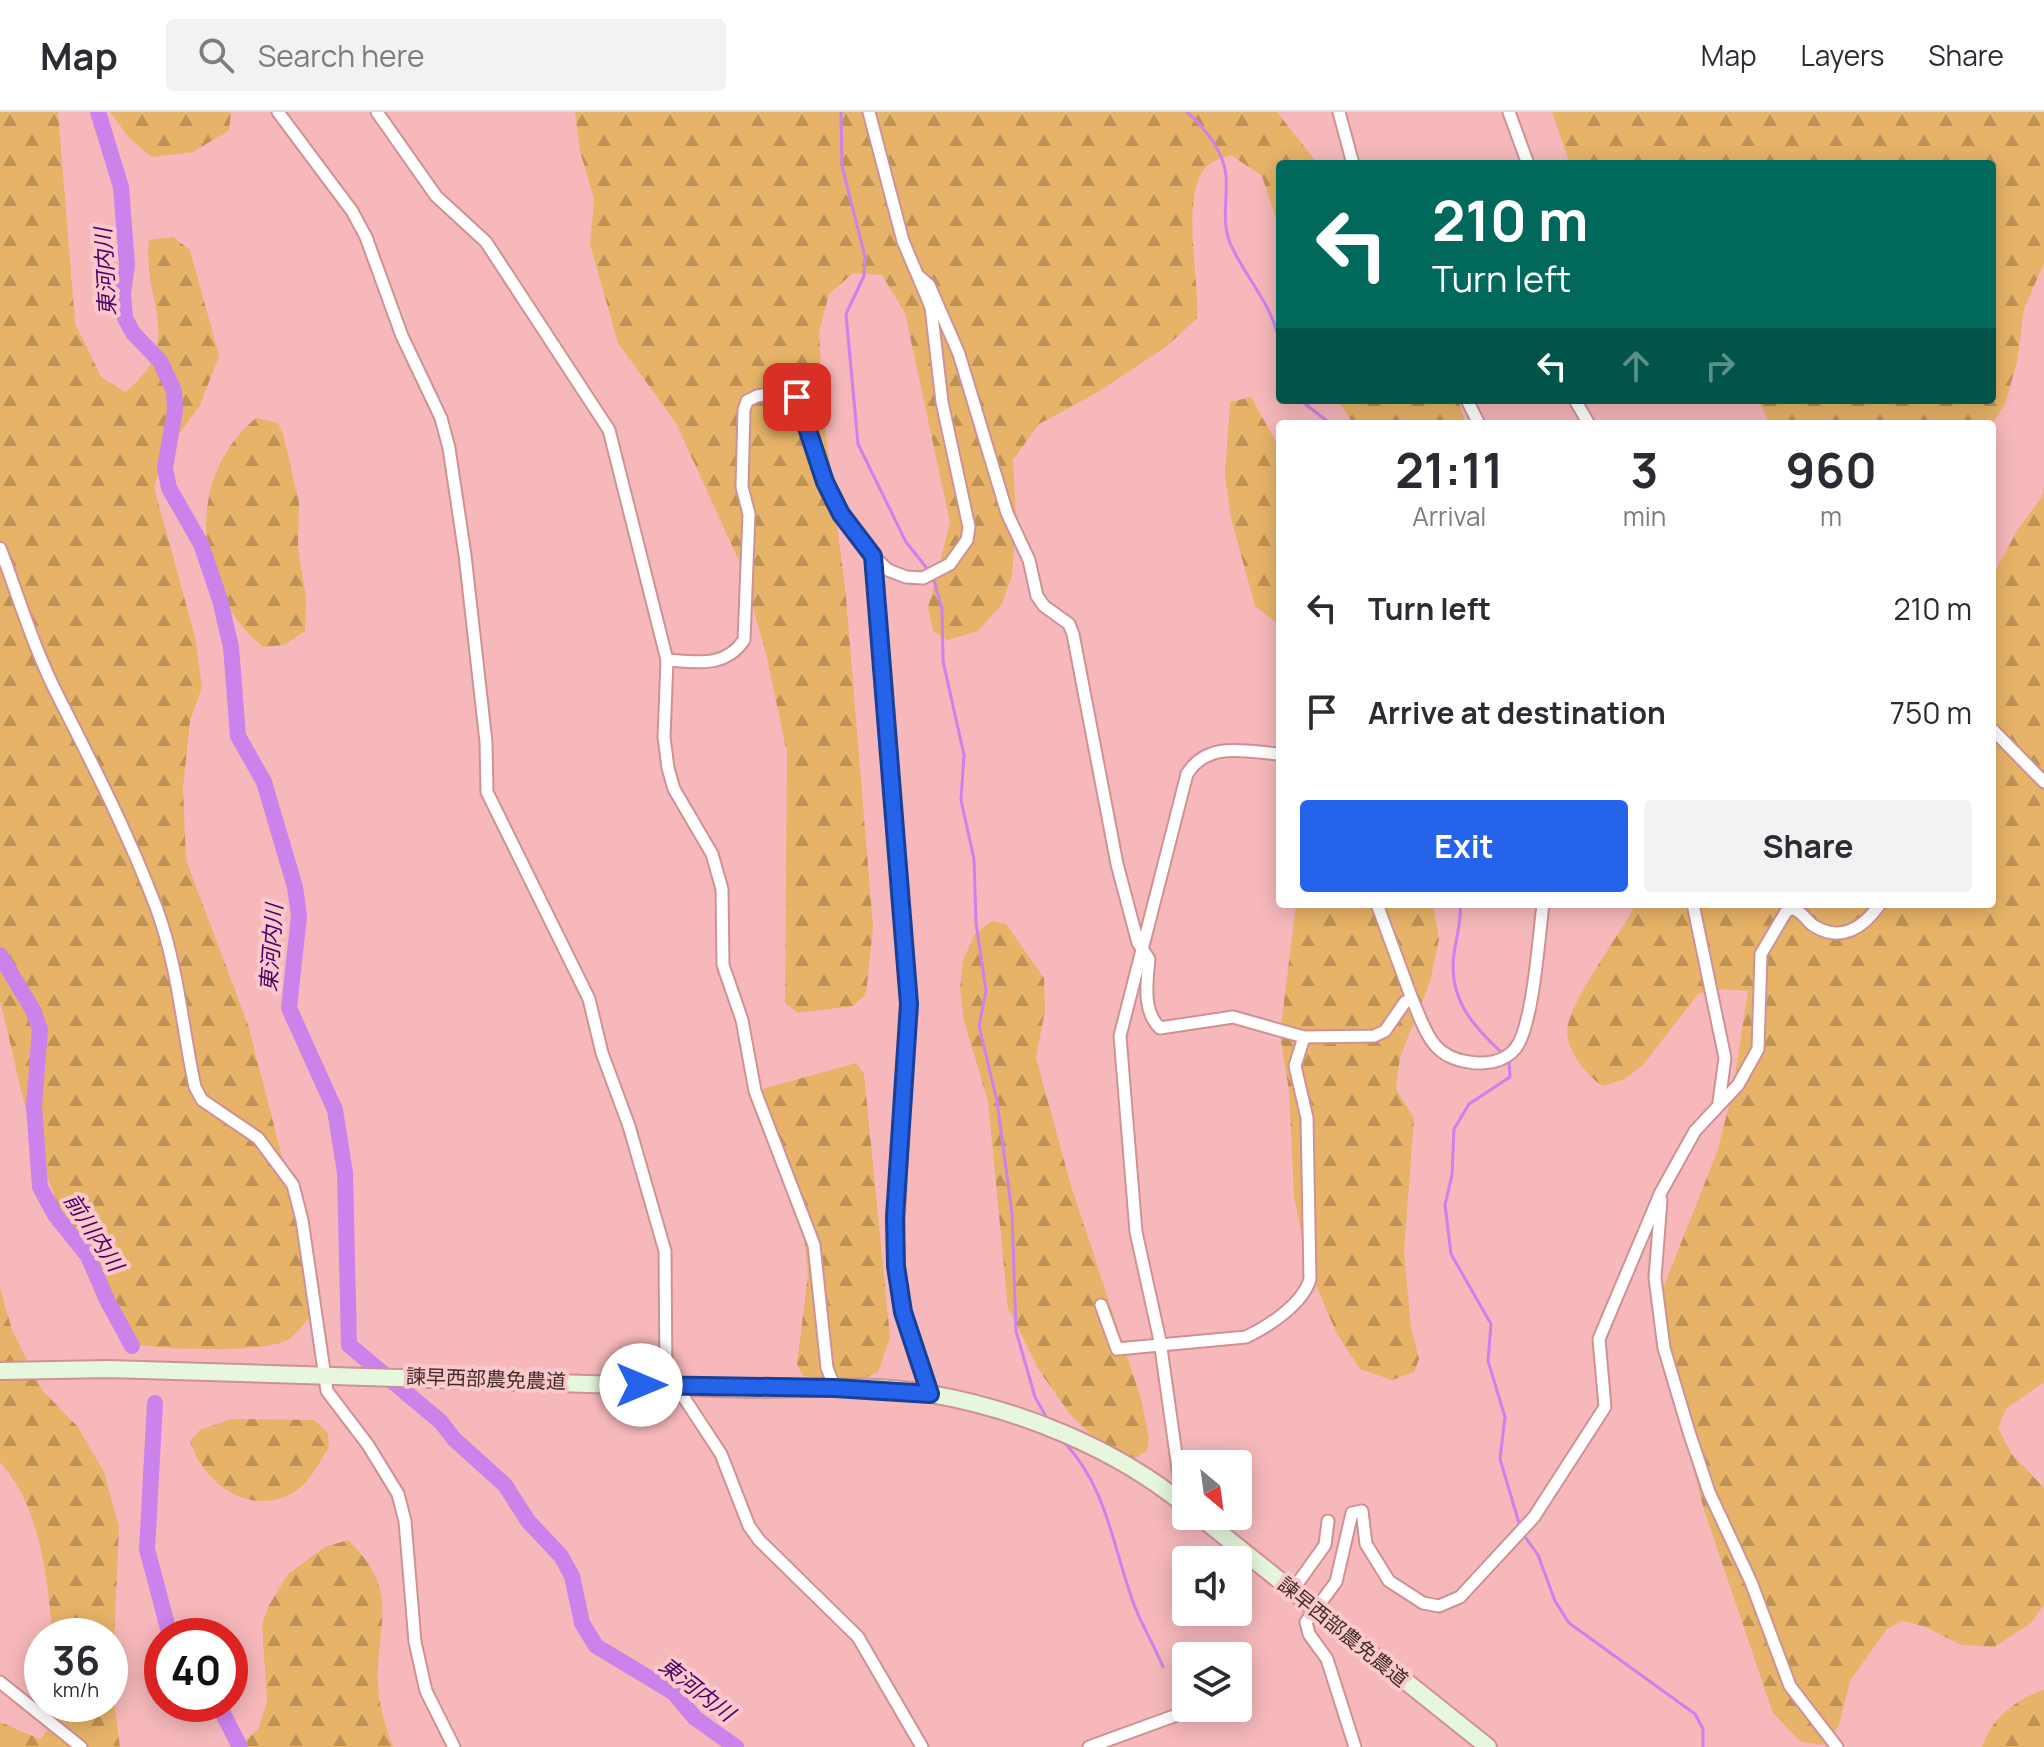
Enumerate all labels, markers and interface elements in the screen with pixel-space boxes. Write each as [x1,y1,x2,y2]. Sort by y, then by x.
search box [166,19,726,91]
text: Map [40,29,118,81]
icon: search [194,33,238,77]
text: Search here [258,35,425,76]
text: Map [1701,36,1757,74]
text: Layers [1801,36,1884,74]
text: Share [1928,36,2004,74]
text: 210 m [1432,181,1588,258]
icon: left [1300,192,1404,296]
water label: 東河内川 [88,225,122,317]
text: Turn left [1432,254,1571,303]
icon: left [1530,344,1574,388]
icon: ahead [1614,344,1658,388]
icon: right [1698,344,1742,388]
pin [763,363,831,431]
icon: arrive [775,375,819,419]
text: 21:11 [1395,437,1503,502]
text: 3 [1630,437,1658,502]
text: 960 [1785,437,1877,502]
text: Arrival [1412,498,1486,534]
text: min [1623,498,1666,534]
text: m [1820,498,1842,534]
icon: left [1300,586,1344,630]
text: Turn left [1368,588,1491,629]
text: 210 m [1893,588,1972,629]
icon: arrive [1300,690,1344,734]
text: Arrive at destination [1368,692,1666,733]
text: 750 m [1890,692,1972,733]
button: Exit [1300,800,1628,892]
button: Share [1644,800,1972,892]
water label: 東河内川 [253,901,289,993]
water label: 前川内川 [57,1187,132,1279]
position arrow [599,1343,683,1427]
street label: 諫早西部農免農道 [406,1362,566,1395]
north arrow [1172,1450,1252,1530]
map controls [1172,1450,1252,1722]
button: sound [1172,1546,1252,1626]
street label: 諫早西部農免農道 [1273,1571,1414,1692]
speed limit sign: 40 [144,1618,248,1722]
text: 36 [52,1632,100,1687]
button: layers [1172,1642,1252,1722]
water label: 東河内川 [653,1650,742,1729]
text: km/h [53,1676,99,1703]

